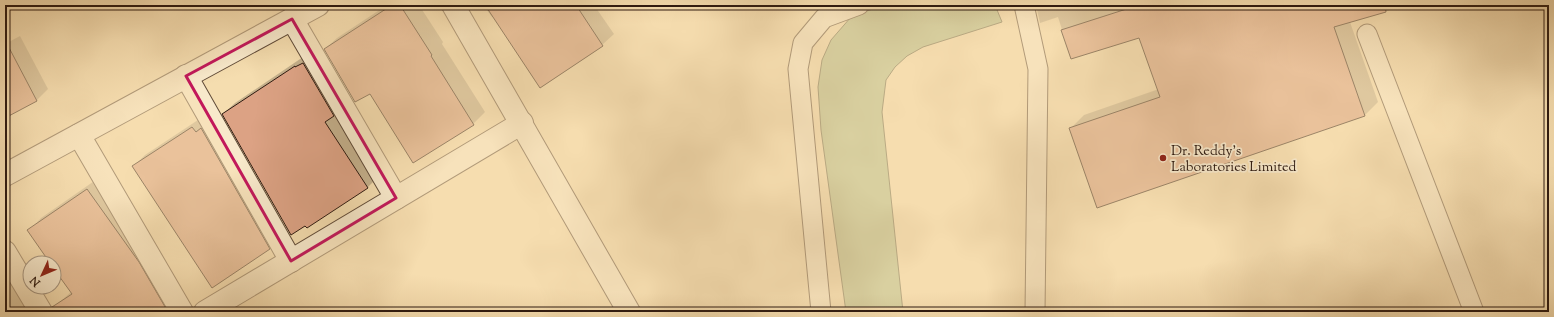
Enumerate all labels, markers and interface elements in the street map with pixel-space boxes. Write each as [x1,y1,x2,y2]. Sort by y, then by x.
place label: Dr. Reddy's Laboratories Limited [1171,142,1296,178]
marker: Dr. Reddy's Laboratories Limited [1158,153,1168,163]
north arrow [22,255,62,295]
text: N [27,272,45,291]

